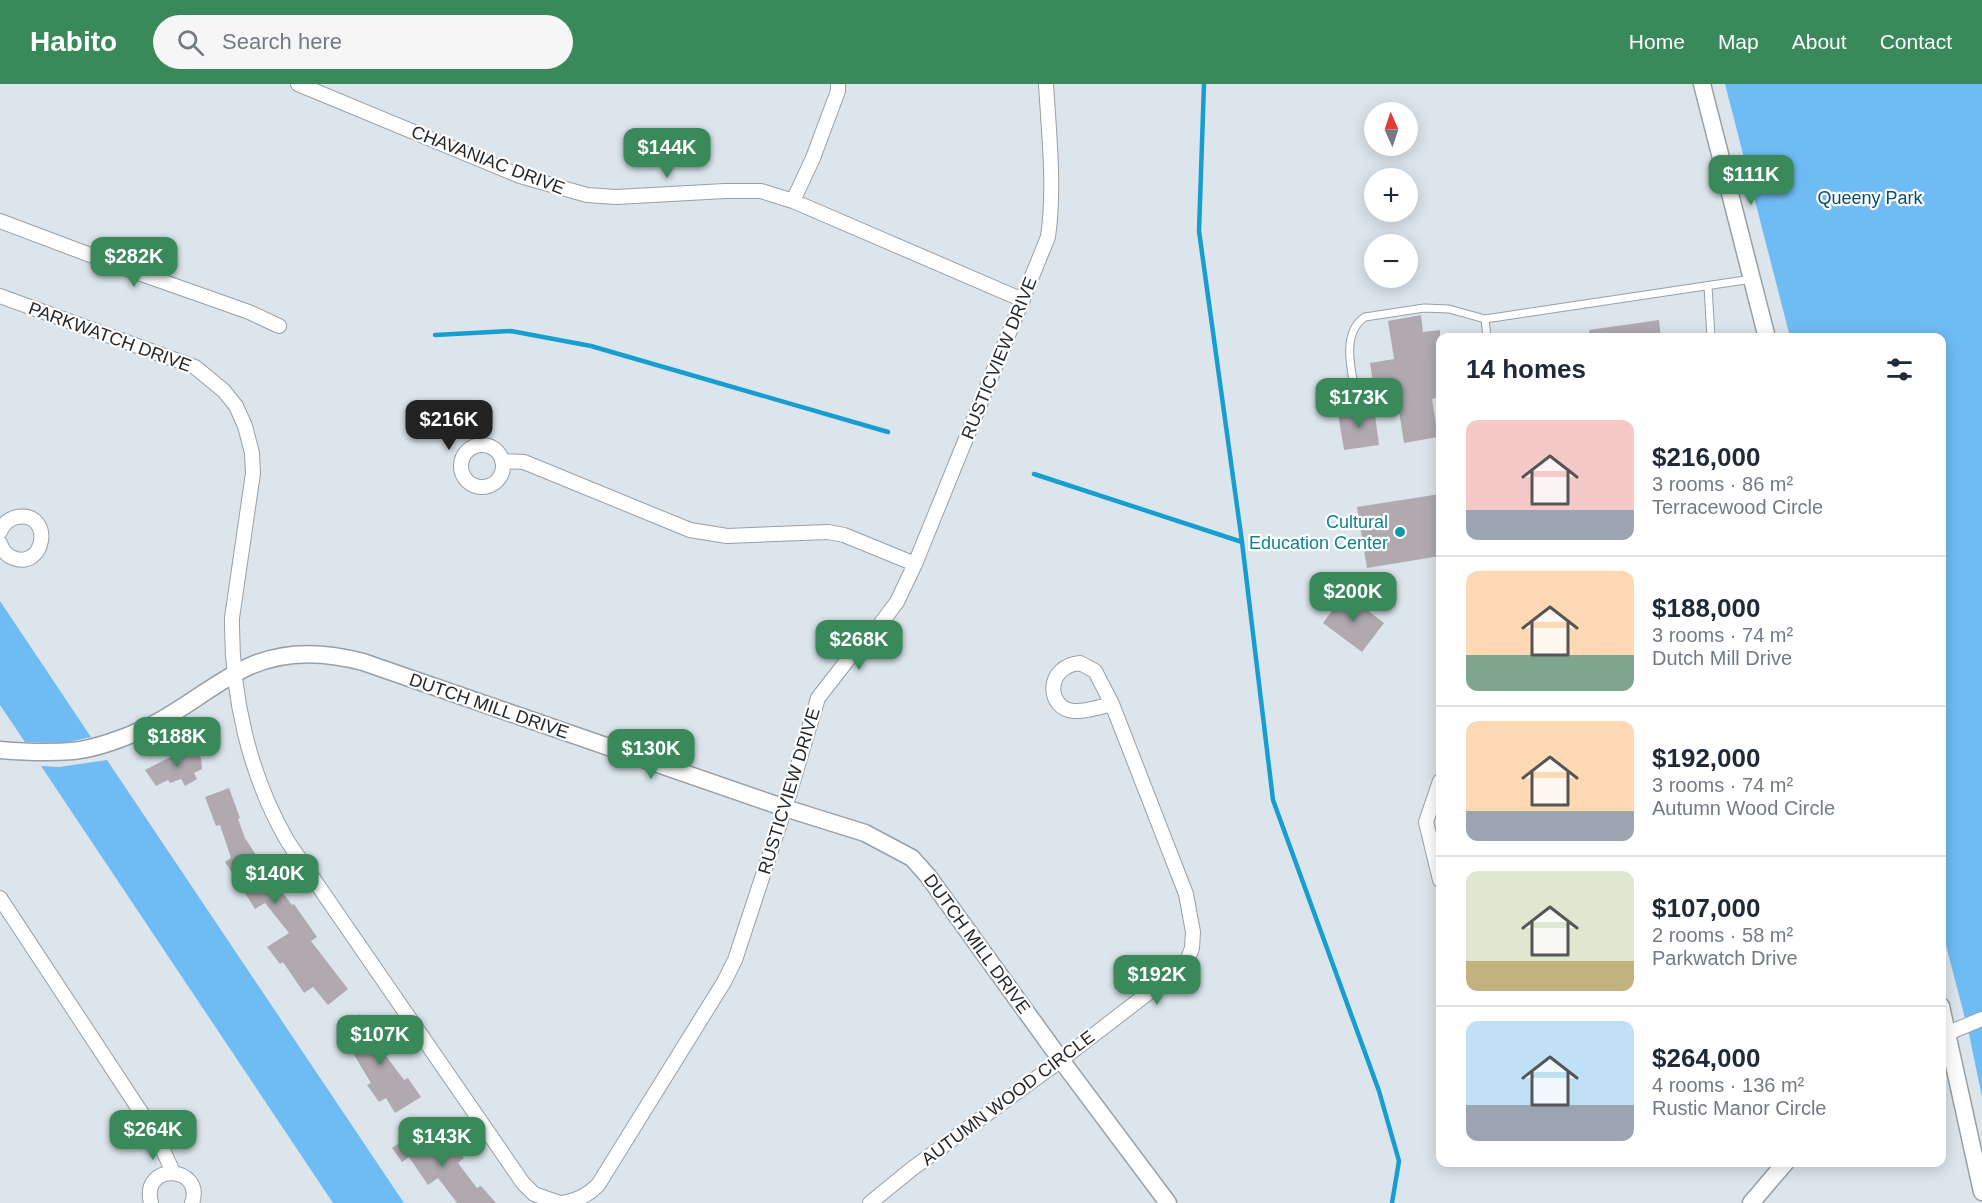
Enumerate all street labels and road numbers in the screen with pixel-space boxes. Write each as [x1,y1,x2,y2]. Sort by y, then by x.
street label: CHAVANIAC DRIVE [409,122,567,198]
street label: RUSTICVIEW DRIVE [957,274,1041,442]
street label: PARKWATCH DRIVE [26,298,194,376]
street label: DUTCH MILL DRIVE [407,669,571,743]
street label: RUSTICVIEW DRIVE [754,705,824,877]
street label: DUTCH MILL DRIVE [920,870,1034,1018]
street label: AUTUMN WOOD CIRCLE [918,1027,1098,1169]

